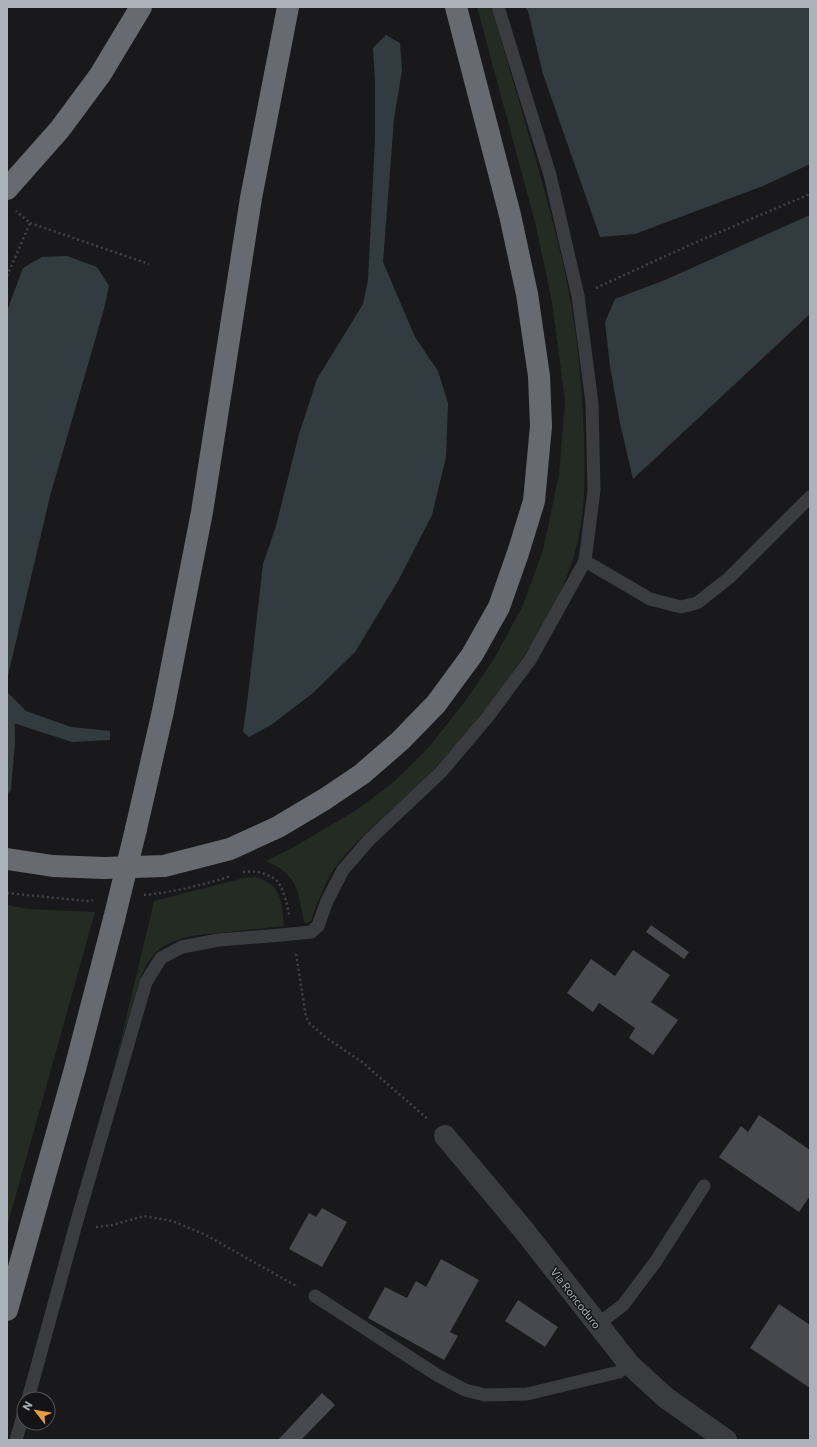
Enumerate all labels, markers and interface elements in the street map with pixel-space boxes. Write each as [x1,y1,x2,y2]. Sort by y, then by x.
street label: Via Roncoduro [548,1265,604,1331]
north arrow [16,1391,56,1431]
text: N [19,1399,35,1412]

